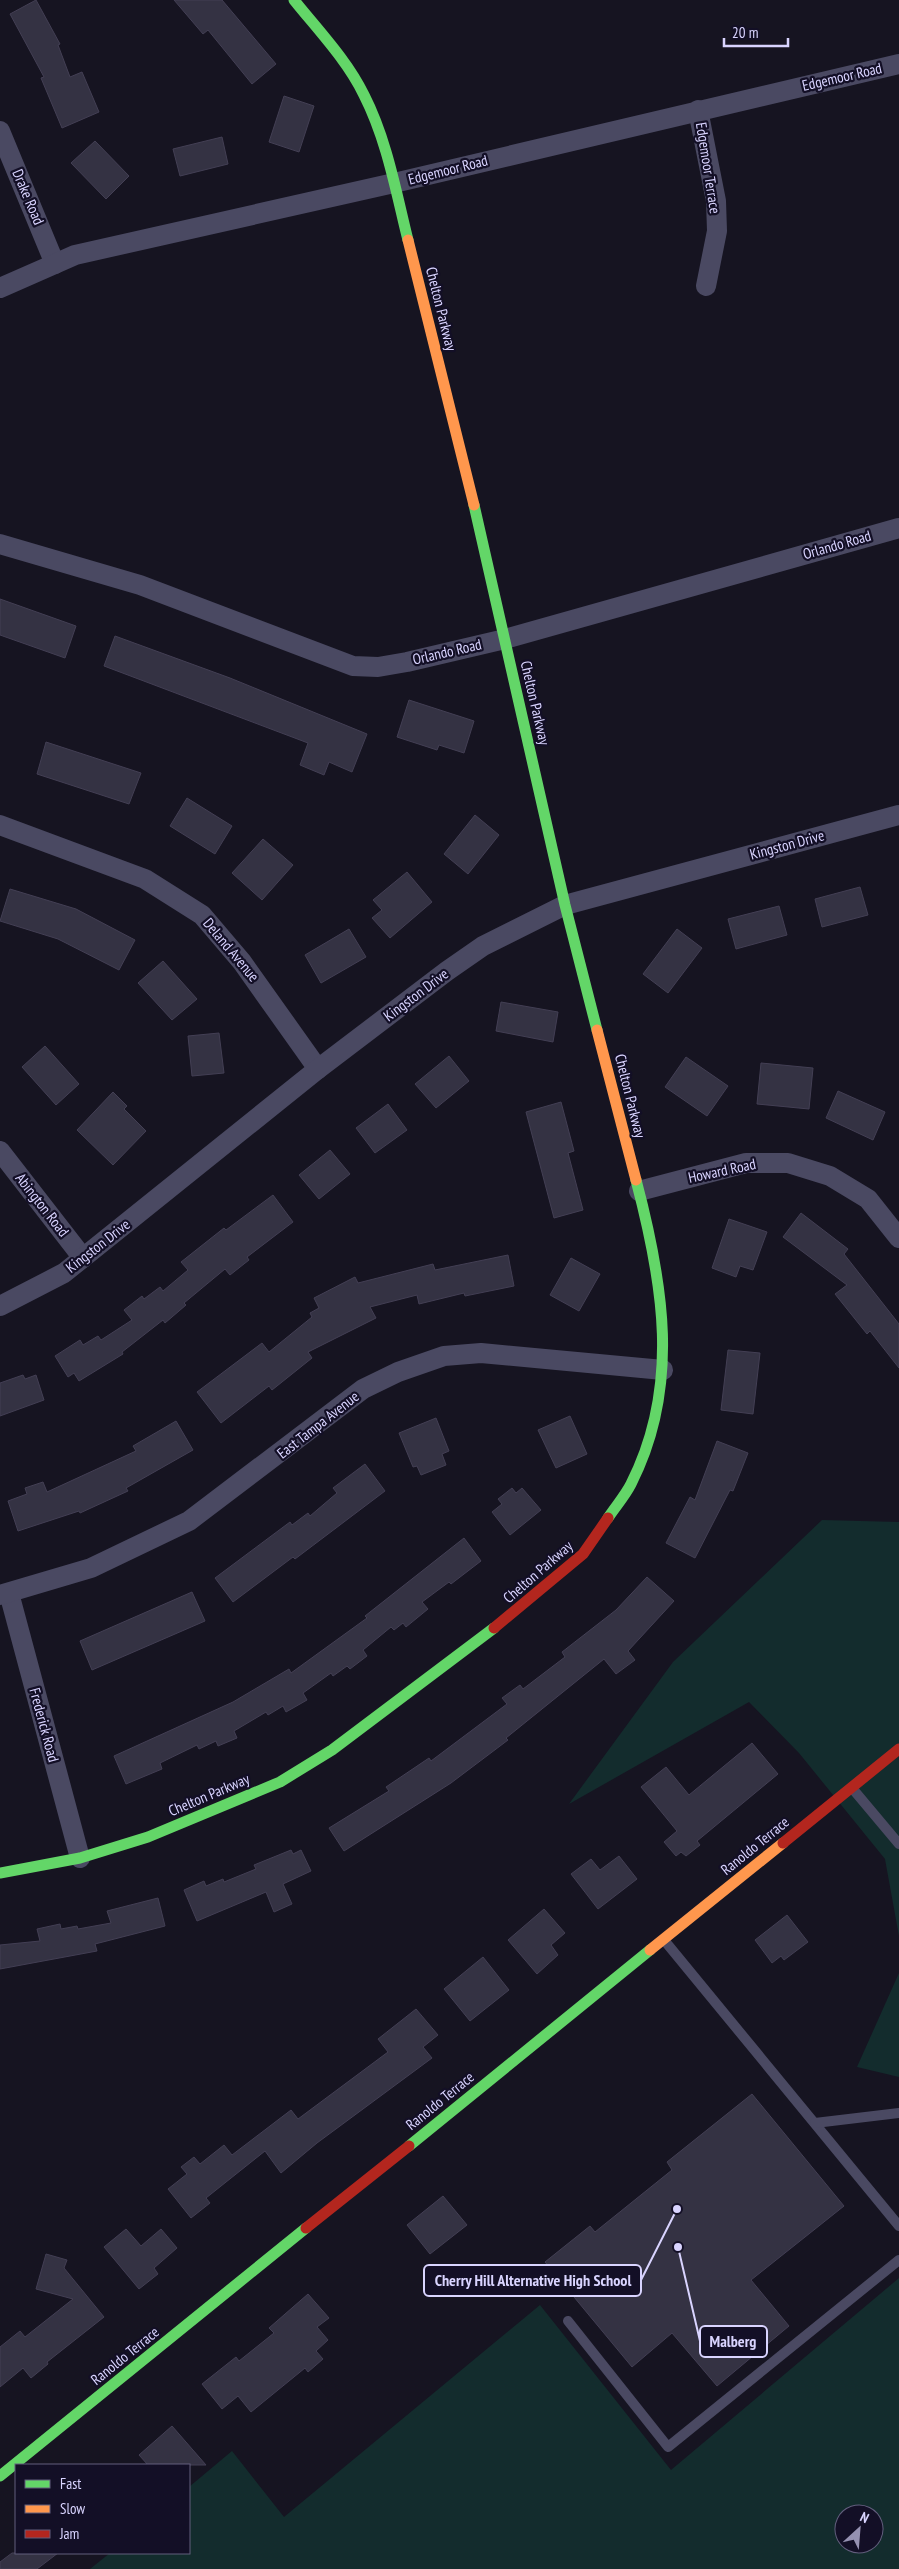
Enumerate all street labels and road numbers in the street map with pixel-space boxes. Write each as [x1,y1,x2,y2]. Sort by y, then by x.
street label: Edgemoor Road [800,58,884,95]
street label: Edgemoor Terrace [692,121,725,215]
street label: Edgemoor Road [406,150,490,189]
street label: Drake Road [8,166,49,227]
street label: Chelton Parkway [422,265,461,353]
street label: Orlando Road [801,526,873,563]
street label: Orlando Road [411,634,483,669]
street label: Chelton Parkway [517,659,555,747]
street label: Kingston Drive [748,825,826,864]
street label: Deland Avenue [199,914,264,985]
street label: Kingston Drive [380,964,452,1025]
street label: Chelton Parkway [611,1052,650,1140]
street label: Howard Road [686,1154,757,1187]
street label: Abington Road [12,1169,73,1240]
street label: Kingston Drive [62,1215,134,1277]
street label: East Tampa Avenue [273,1387,362,1463]
street label: Chelton Parkway [499,1536,577,1607]
street label: Frederick Road [25,1686,64,1764]
street label: Chelton Parkway [165,1769,253,1820]
street label: Ranoldo Terrace [717,1812,793,1879]
street label: Ranoldo Terrace [402,2067,478,2134]
street label: Ranoldo Terrace [87,2322,163,2389]

